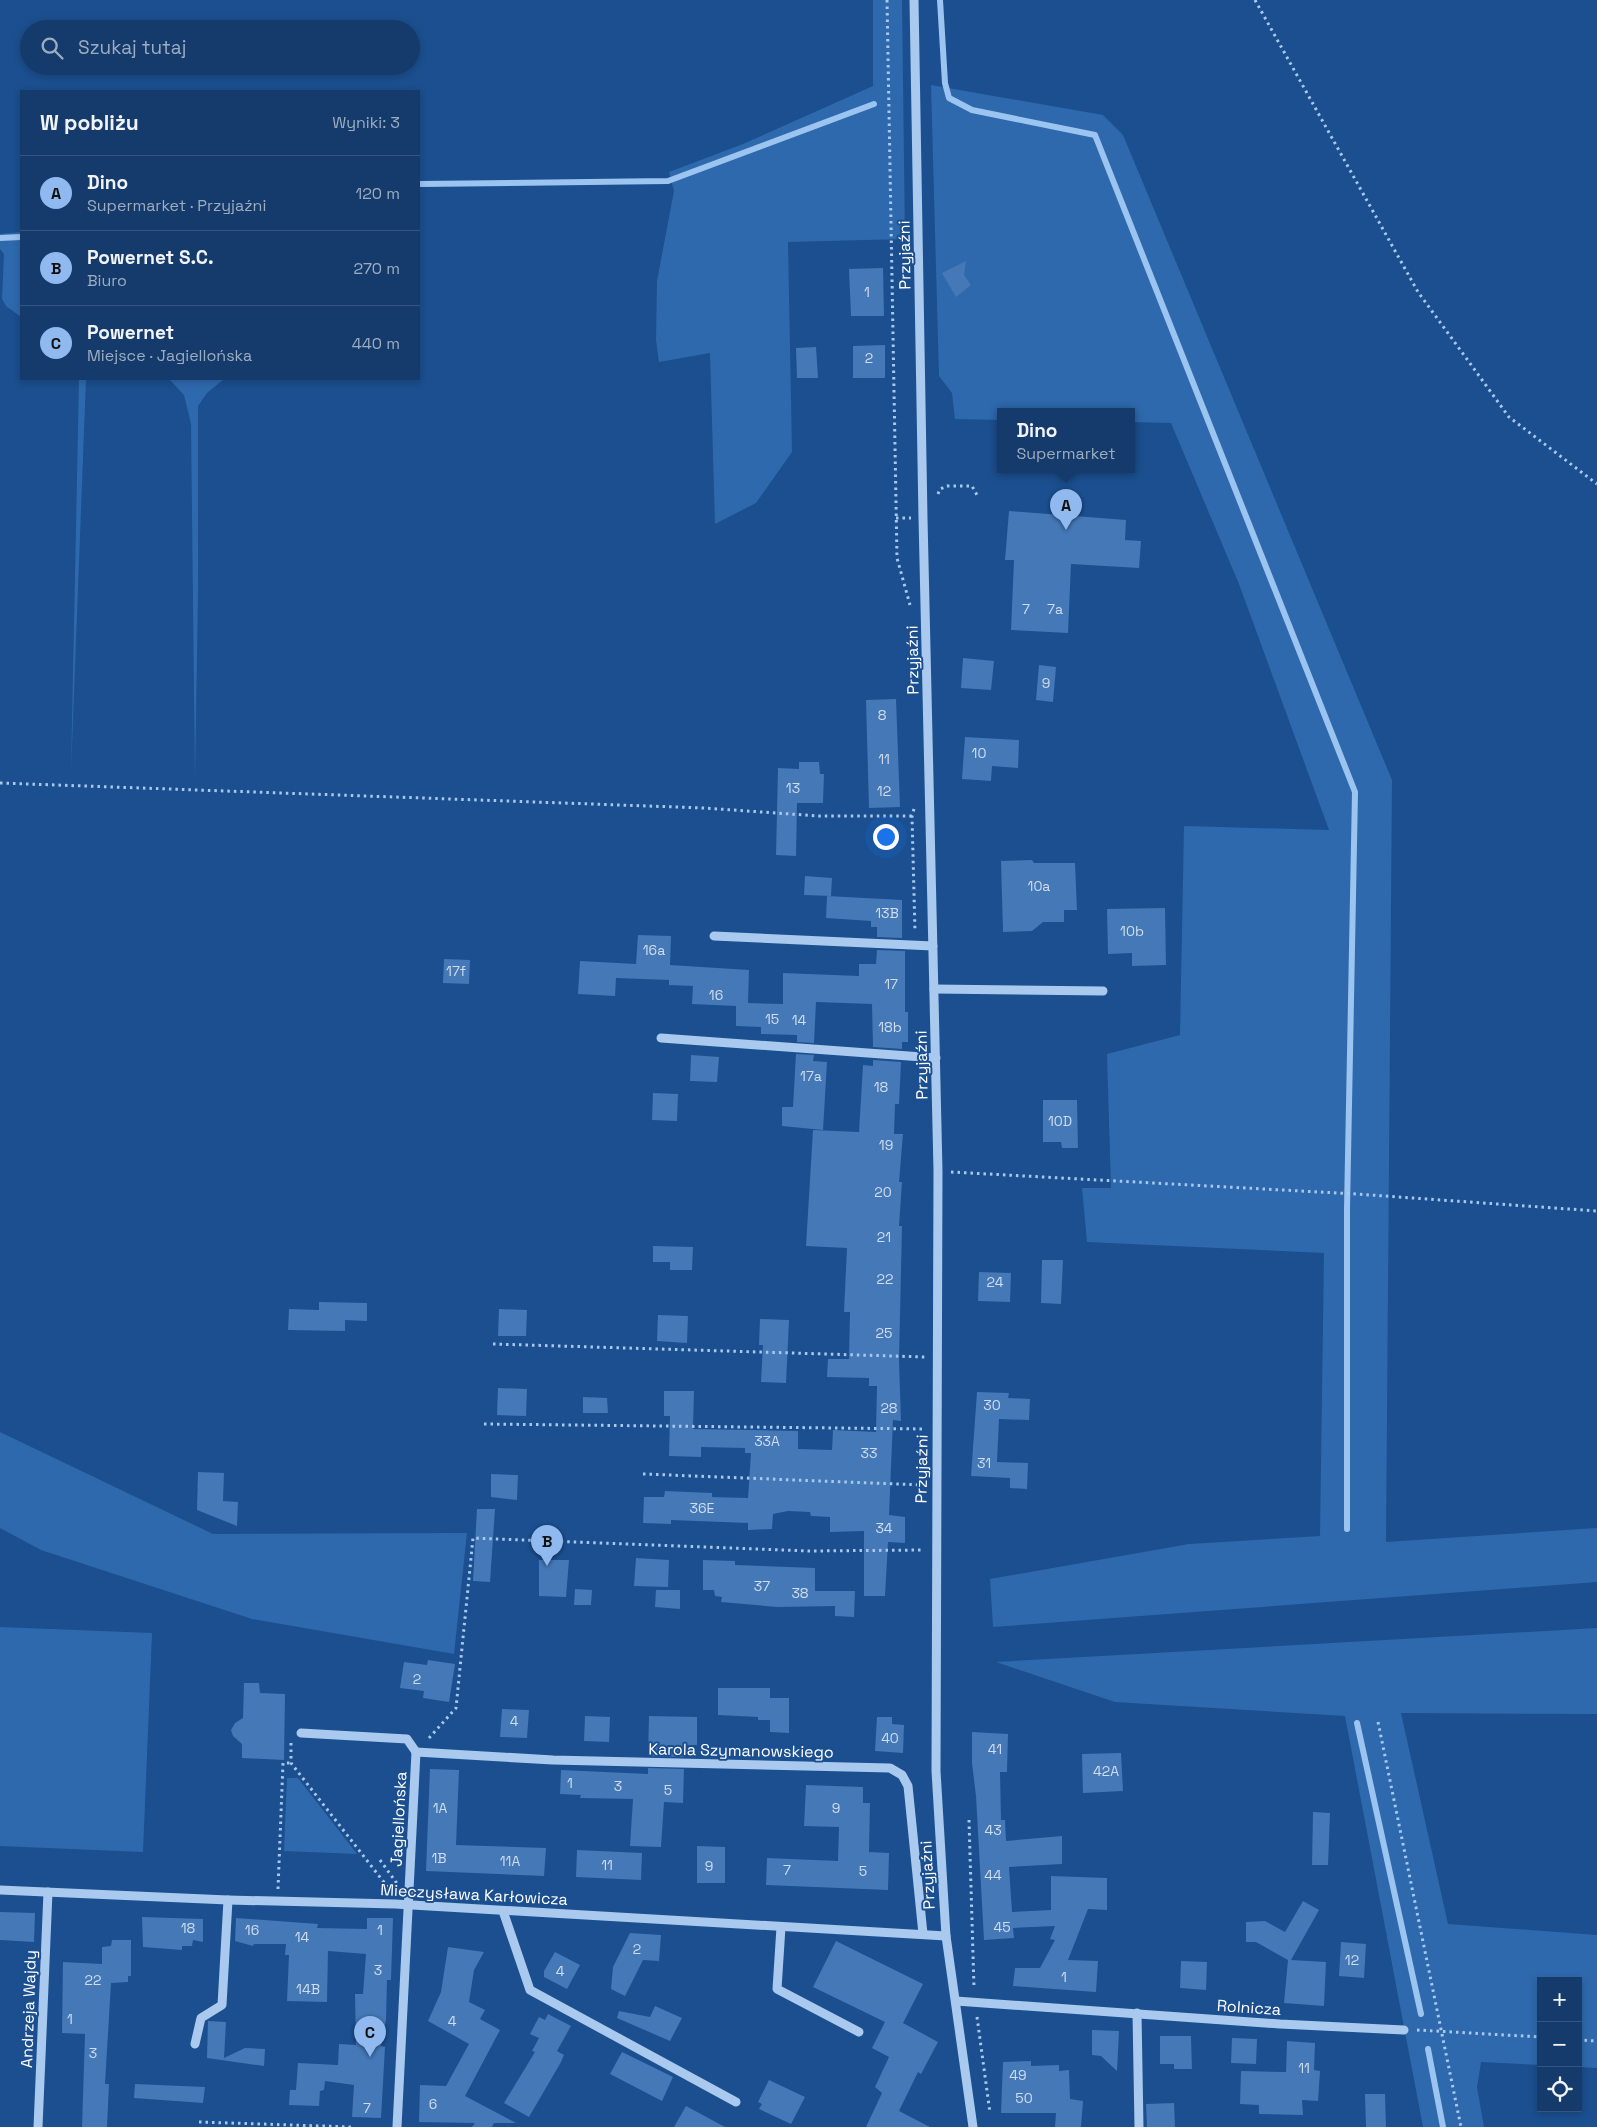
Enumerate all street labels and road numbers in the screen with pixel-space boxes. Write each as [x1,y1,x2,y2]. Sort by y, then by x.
street label: Przyjaźni [893,220,916,290]
street label: Przyjaźni [901,625,924,695]
street label: Przyjaźni [910,1030,933,1100]
street label: Przyjaźni [910,1434,933,1504]
street label: Karola Szymanowskiego [648,1738,834,1763]
street label: Jagiellońska [386,1771,411,1867]
street label: Przyjaźni [915,1840,940,1910]
street label: Mieczysława Karłowicza [380,1879,568,1910]
street label: Andrzeja Wajdy [16,1950,41,2068]
street label: Rolnicza [1216,1995,1282,2020]

